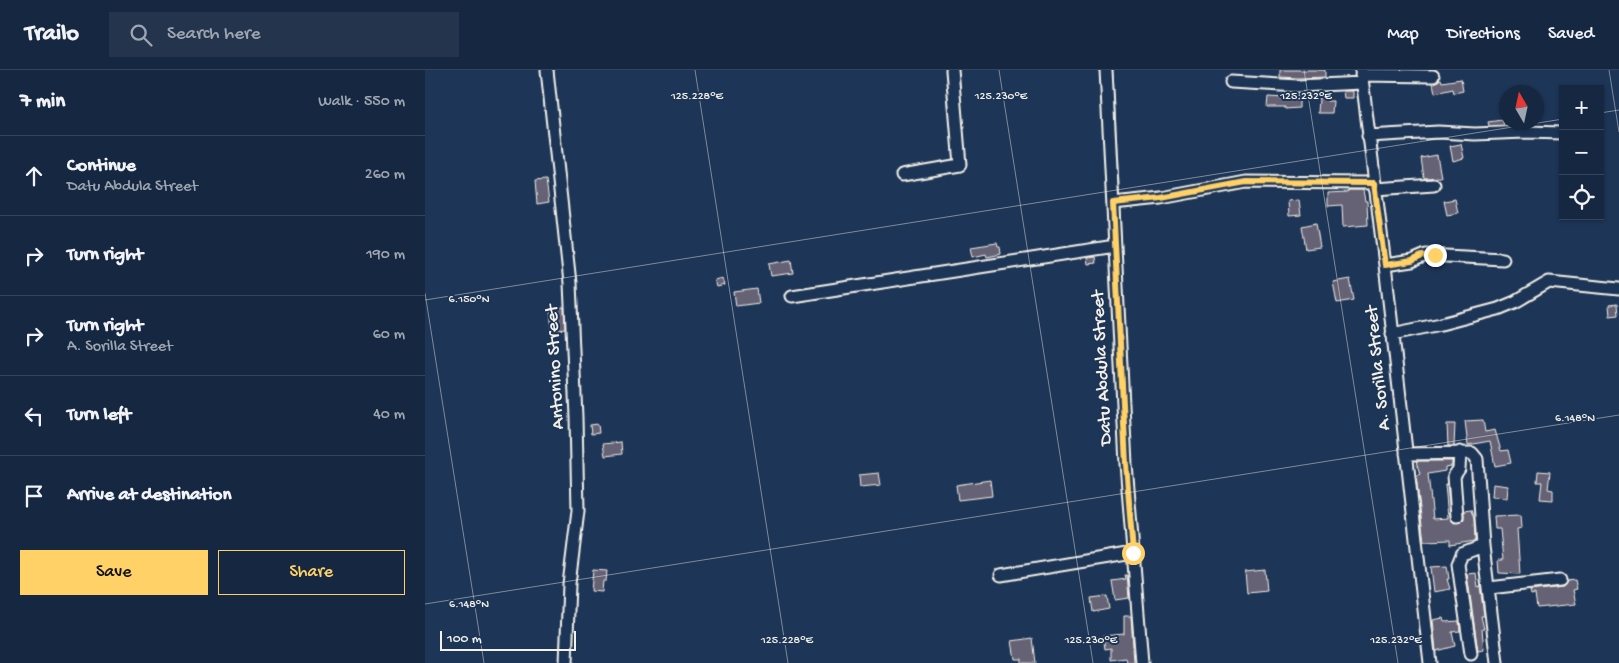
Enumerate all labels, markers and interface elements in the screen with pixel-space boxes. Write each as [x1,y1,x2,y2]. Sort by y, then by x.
search box [109,12,459,57]
text: Trailo [25,20,79,49]
icon: search [127,21,155,49]
text: Search here [167,23,261,46]
text: Map [1387,24,1419,45]
text: Directions [1447,24,1520,45]
text: Saved [1548,24,1594,45]
north arrow [1499,85,1544,130]
map controls [1559,85,1604,220]
button: + [1559,85,1604,130]
text: 7 min [20,90,65,115]
text: 125.228°E [670,90,724,104]
text: 125.230°E [974,90,1028,104]
text: 125.232°E [1279,90,1332,104]
text: Walk · 550 m [318,93,405,112]
button: − [1559,130,1604,175]
text: Continue [67,155,136,178]
icon: ahead [20,162,48,190]
text: 260 m [365,166,405,185]
button: locate [1559,175,1604,220]
text: Datu Abdula Street [67,178,198,197]
icon: right [20,242,48,270]
text: Turn right [67,244,143,267]
route end [1424,244,1447,267]
text: 190 m [366,246,405,265]
street label: Datu Abdula Street [1087,288,1119,448]
text: 6.150°N [448,293,490,307]
street label: Antonino Street [541,302,571,430]
street label: A. Sorilla Street [1361,302,1397,431]
text: Turn right [67,315,143,338]
icon: right [20,322,48,350]
text: 60 m [373,326,405,345]
text: A. Sorilla Street [67,338,173,357]
icon: left [20,402,48,430]
text: Turn left [67,404,131,427]
text: 40 m [373,406,405,425]
text: 6.148°N [1555,412,1595,426]
icon: arrive [20,482,48,510]
text: Arrive at destination [67,484,231,507]
route start [1122,542,1145,565]
button: Save [20,550,208,595]
button: Share [218,550,405,595]
text: 6.148°N [449,598,489,612]
scale bar [440,628,576,651]
text: 100 m [447,631,482,648]
text: 125.228°E [760,634,814,648]
text: 125.230°E [1064,634,1118,648]
text: 125.232°E [1369,634,1422,648]

